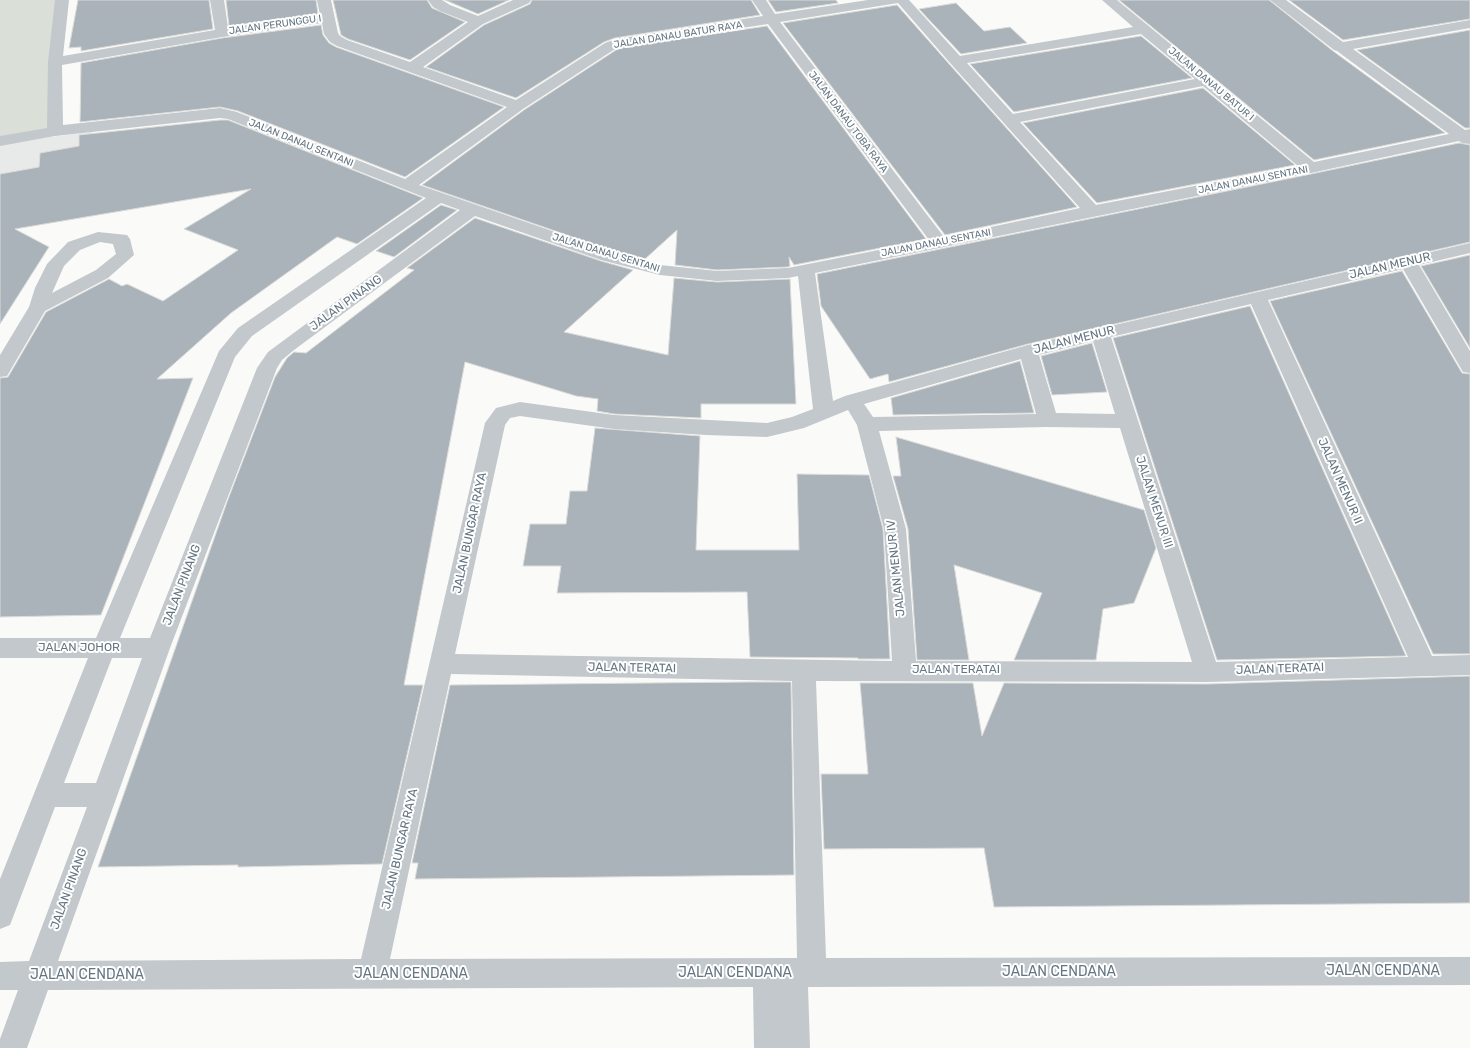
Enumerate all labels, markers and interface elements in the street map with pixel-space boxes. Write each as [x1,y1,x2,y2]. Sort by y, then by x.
street label: JALAN PERUNGGU I [228,13,322,37]
street label: JALAN DANAU BATUR RAYA [613,19,743,51]
street label: JALAN DANAU BATUR I [1166,45,1256,123]
street label: JALAN DANAU TOBA RAYA [806,69,890,175]
street label: JALAN DANAU SENTANI [247,117,355,169]
street label: JALAN DANAU SENTANI [1197,163,1309,197]
street label: JALAN DANAU SENTANI [880,226,992,260]
street label: JALAN DANAU SENTANI [551,231,661,275]
street label: JALAN MENUR [1348,250,1432,282]
street label: JALAN PINANG [307,272,385,334]
street label: JALAN MENUR [1032,323,1116,357]
street label: JALAN MENUR II [1315,436,1365,526]
street label: JALAN MENUR III [1132,454,1176,550]
street label: JALAN BUNGAR RAYA [450,471,490,595]
street label: JALAN MENUR IV [884,519,908,617]
street label: JALAN PINANG [160,543,204,627]
street label: JALAN JOHOR [38,641,120,655]
street label: JALAN TERATAI [588,660,676,676]
street label: JALAN TERATAI [1236,660,1324,678]
street label: JALAN TERATAI [912,663,1000,677]
street label: JALAN BUNGAR RAYA [379,787,421,911]
street label: JALAN PINANG [48,846,90,932]
street label: JALAN CENDANA [1326,963,1440,979]
street label: JALAN CENDANA [1002,964,1116,980]
street label: JALAN CENDANA [678,965,792,981]
street label: JALAN CENDANA [354,966,468,982]
street label: JALAN CENDANA [30,967,144,983]

